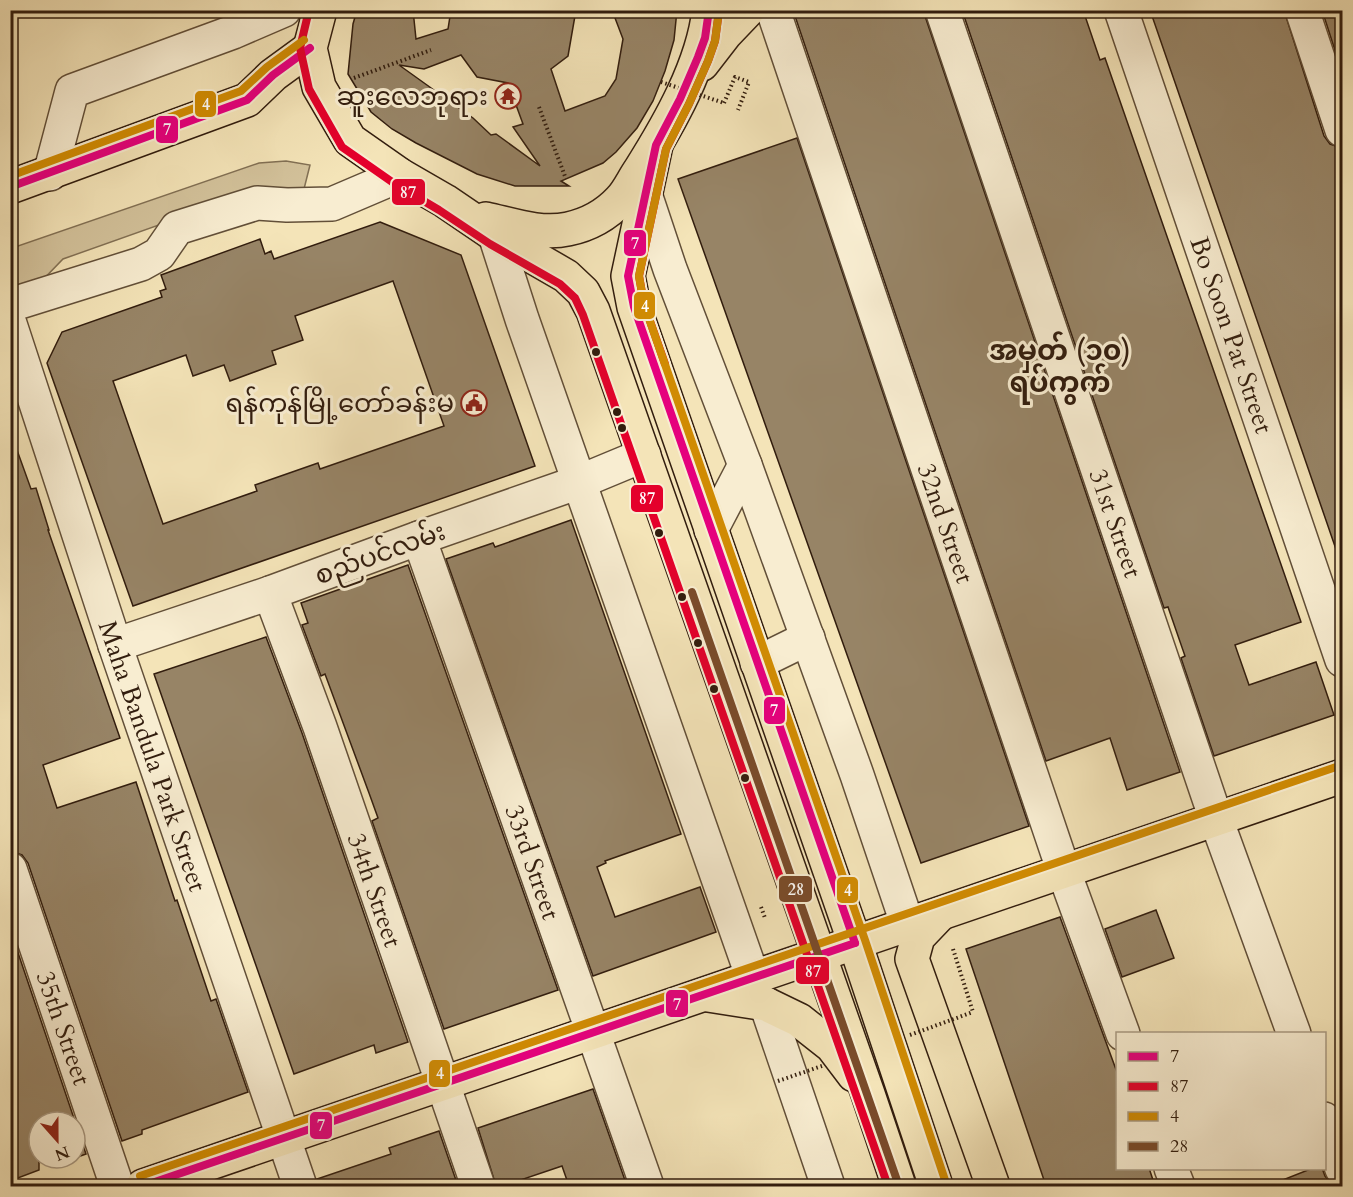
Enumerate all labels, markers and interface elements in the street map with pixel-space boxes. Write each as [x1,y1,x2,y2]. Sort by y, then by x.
place label: ဆူးလေဘုရား [336,79,488,117]
temple icon: ဆူးလေဘုရား [493,81,523,111]
line badge: 4 [194,90,217,118]
text: 4 [202,94,210,116]
line badge: 7 [155,115,179,144]
text: 7 [163,119,171,141]
line badge: 87 [391,178,426,206]
text: 87 [400,182,416,204]
line badge: 7 [623,229,647,257]
street label: Bo Soon Pat Street [1181,232,1282,438]
text: 7 [631,233,639,255]
line badge: 4 [633,291,656,320]
text: 4 [641,296,649,318]
district label: အမှတ် (၁၀) ရပ်ကွက် [989,331,1131,405]
unlabelled marker [590,346,602,358]
place label: ရန်ကုန်မြို့တော်ခန်းမ [225,386,454,424]
public building icon: ရန်ကုန်မြို့တော်ခန်းမ [459,388,489,418]
unlabelled marker [611,406,623,418]
unlabelled marker [616,422,628,434]
street label: 32nd Street [909,458,982,588]
street label: 31st Street [1081,464,1150,582]
line badge: 87 [630,484,664,513]
text: 87 [639,488,655,510]
street label: စည်ပင်လမ်း [310,514,451,596]
unlabelled marker [653,527,665,539]
unlabelled marker [676,591,688,603]
street label: Maha Bandula Park Street [90,616,215,896]
unlabelled marker [692,637,704,649]
unlabelled marker [708,683,720,695]
line badge: 7 [763,696,786,725]
text: 7 [770,700,778,722]
unlabelled marker [739,772,751,784]
street label: 33rd Street [497,800,569,924]
street label: 34th Street [339,828,410,952]
line badge: 28 [778,875,813,903]
line badge: 4 [836,876,859,904]
text: 28 [788,879,804,901]
text: 4 [844,880,852,902]
line badge: 87 [795,956,830,985]
text: 87 [805,961,821,983]
street label: 35th Street [28,966,99,1090]
line badge: 7 [665,989,689,1018]
text: 7 [673,994,681,1016]
legend [1116,1032,1326,1170]
text: 7 [1170,1044,1179,1069]
line badge: 4 [428,1059,451,1088]
text: 4 [436,1063,444,1085]
text: 87 [1170,1074,1188,1099]
text: 4 [1170,1104,1179,1129]
north arrow [27,1110,87,1170]
line badge: 7 [309,1111,333,1140]
text: 7 [317,1115,325,1137]
text: 28 [1170,1134,1188,1159]
text: N [51,1140,72,1166]

